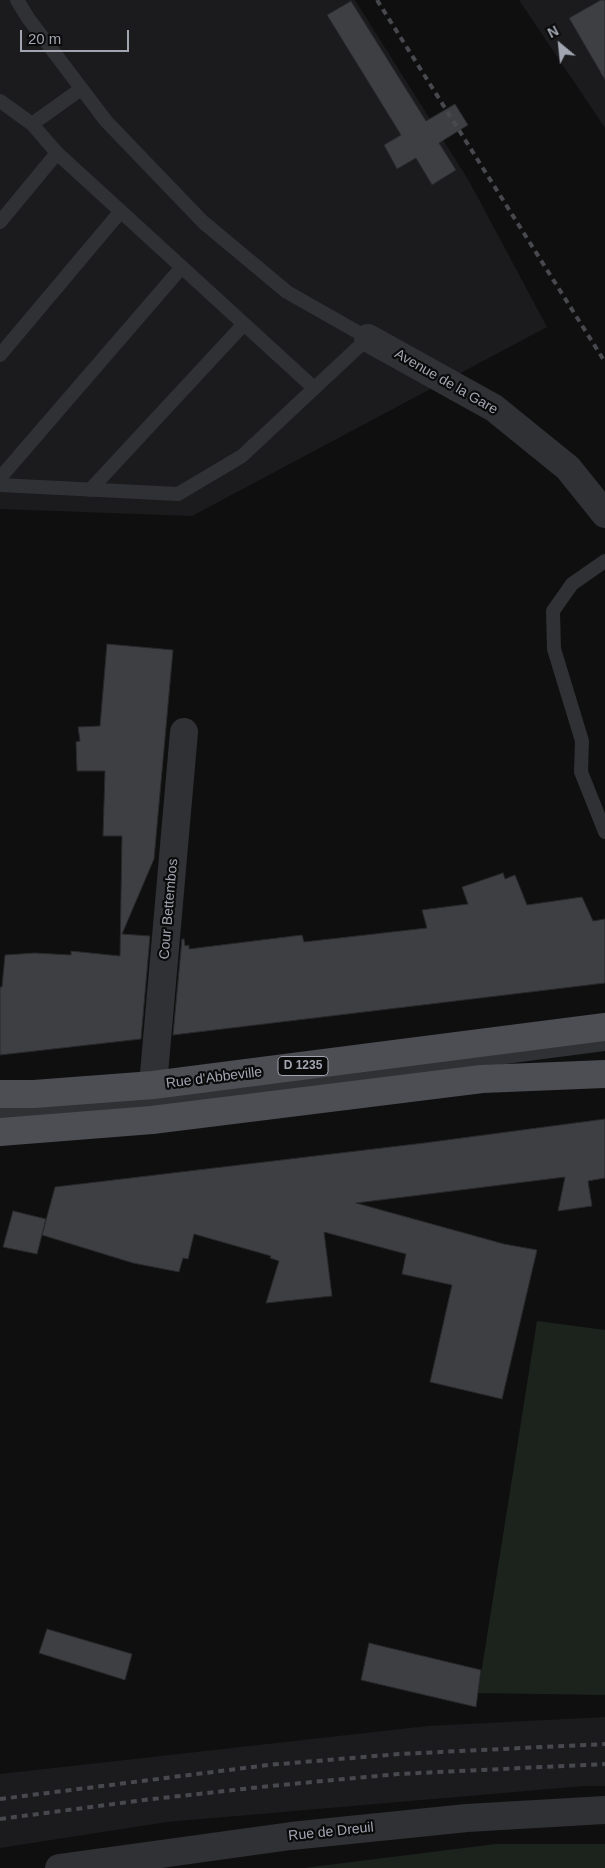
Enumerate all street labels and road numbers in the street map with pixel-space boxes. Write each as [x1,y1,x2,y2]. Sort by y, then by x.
street label: Avenue de la Gare [391,346,501,418]
street label: Cour Bettembos [156,858,182,960]
road number: D 1235 [278,1056,328,1076]
street label: Rue d'Abbeville [165,1064,263,1092]
street label: Rue de Dreuil [288,1819,374,1845]

